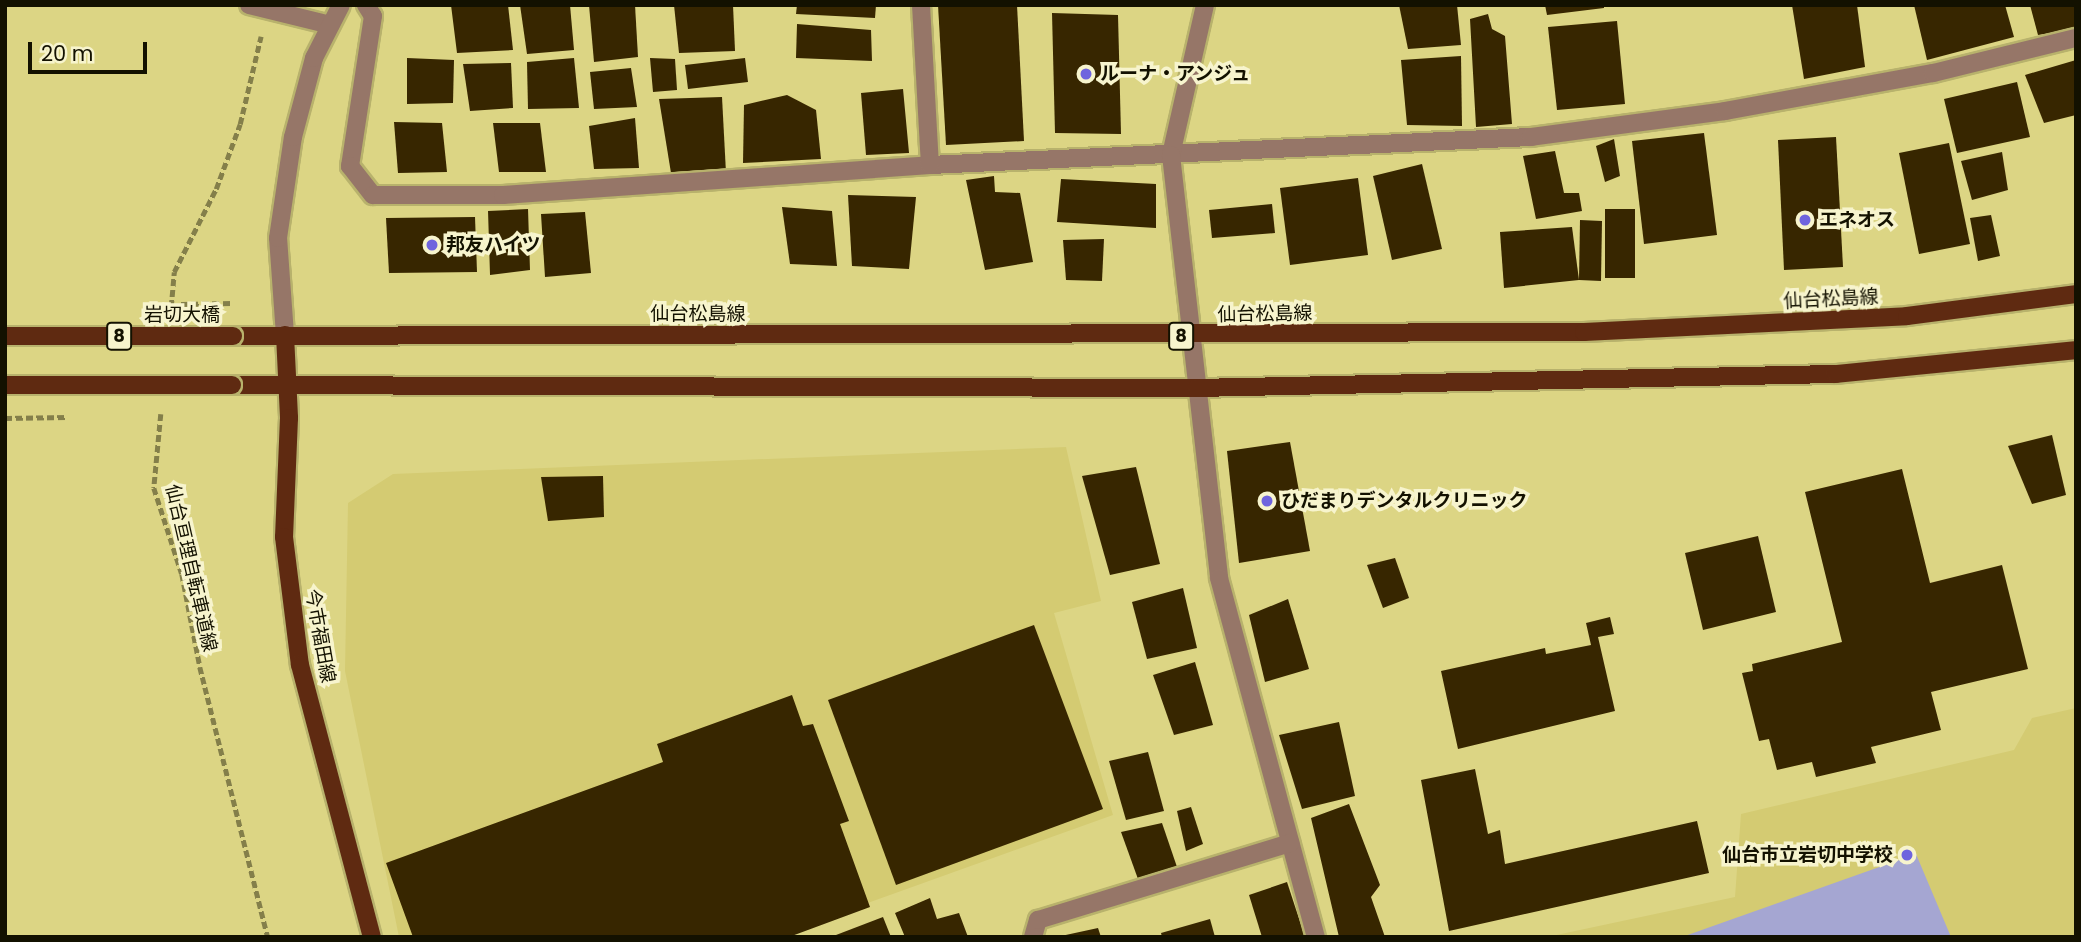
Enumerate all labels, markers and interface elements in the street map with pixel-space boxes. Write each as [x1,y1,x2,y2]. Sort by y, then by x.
scale bar [32,28,150,72]
text: 20 m [41,39,94,68]
place label: ルーナ・アンジュ [1100,63,1252,85]
marker: ルーナ・アンジュ [1078,66,1094,82]
place label: エネオス [1819,209,1895,231]
marker: エネオス [1797,212,1813,228]
place label: 邦友ハイツ [446,234,541,256]
marker: 邦友ハイツ [424,237,440,253]
street label: 仙台松島線 [1783,285,1879,313]
street label: 仙台松島線 [1217,302,1313,326]
street label: 仙台松島線 [651,303,745,325]
street label: 岩切大橋 [144,304,220,326]
road number: 8 [105,322,133,350]
road number: 8 [1167,322,1195,350]
street label: 仙台亘理自転車道線 [161,482,221,654]
place label: ひだまりデンタルクリニック [1281,490,1528,512]
marker: ひだまりデンタルクリニック [1259,493,1275,509]
street label: 今市福田線 [301,587,339,685]
place label: 仙台市立岩切中学校 [1722,844,1893,866]
marker: 仙台市立岩切中学校 [1899,847,1915,863]

